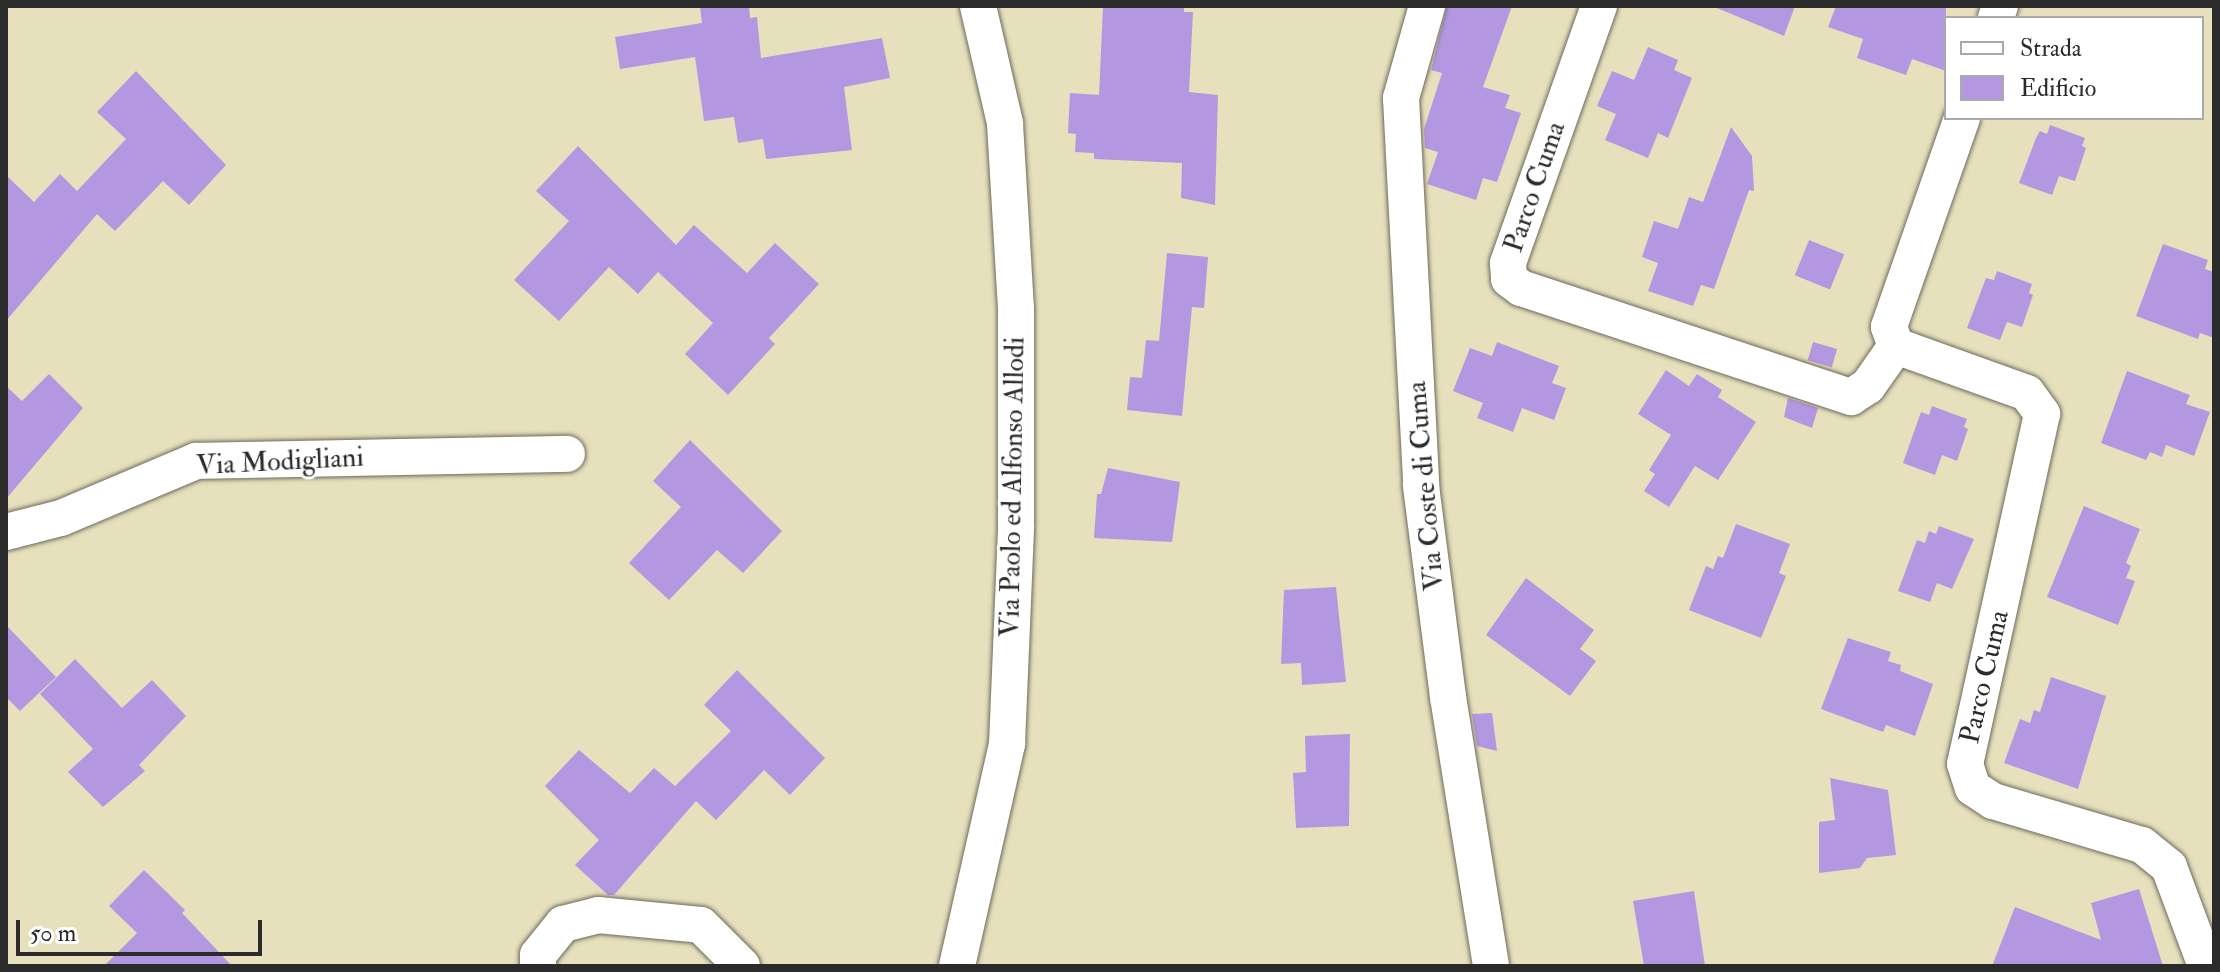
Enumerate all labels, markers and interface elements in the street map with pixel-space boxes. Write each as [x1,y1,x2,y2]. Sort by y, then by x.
legend [1944,16,2204,120]
text: Strada [2020,33,2082,64]
text: Edificio [2020,73,2096,104]
street label: Parco Cuma [1497,117,1573,257]
street label: Via Paolo ed Alfonso Allodi [994,337,1032,637]
street label: Via Coste di Cuma [1400,380,1452,592]
street label: Via Modigliani [195,441,365,483]
street label: Parco Cuma [1953,607,2017,747]
scale bar [20,904,266,954]
text: 50 m [30,918,76,949]

